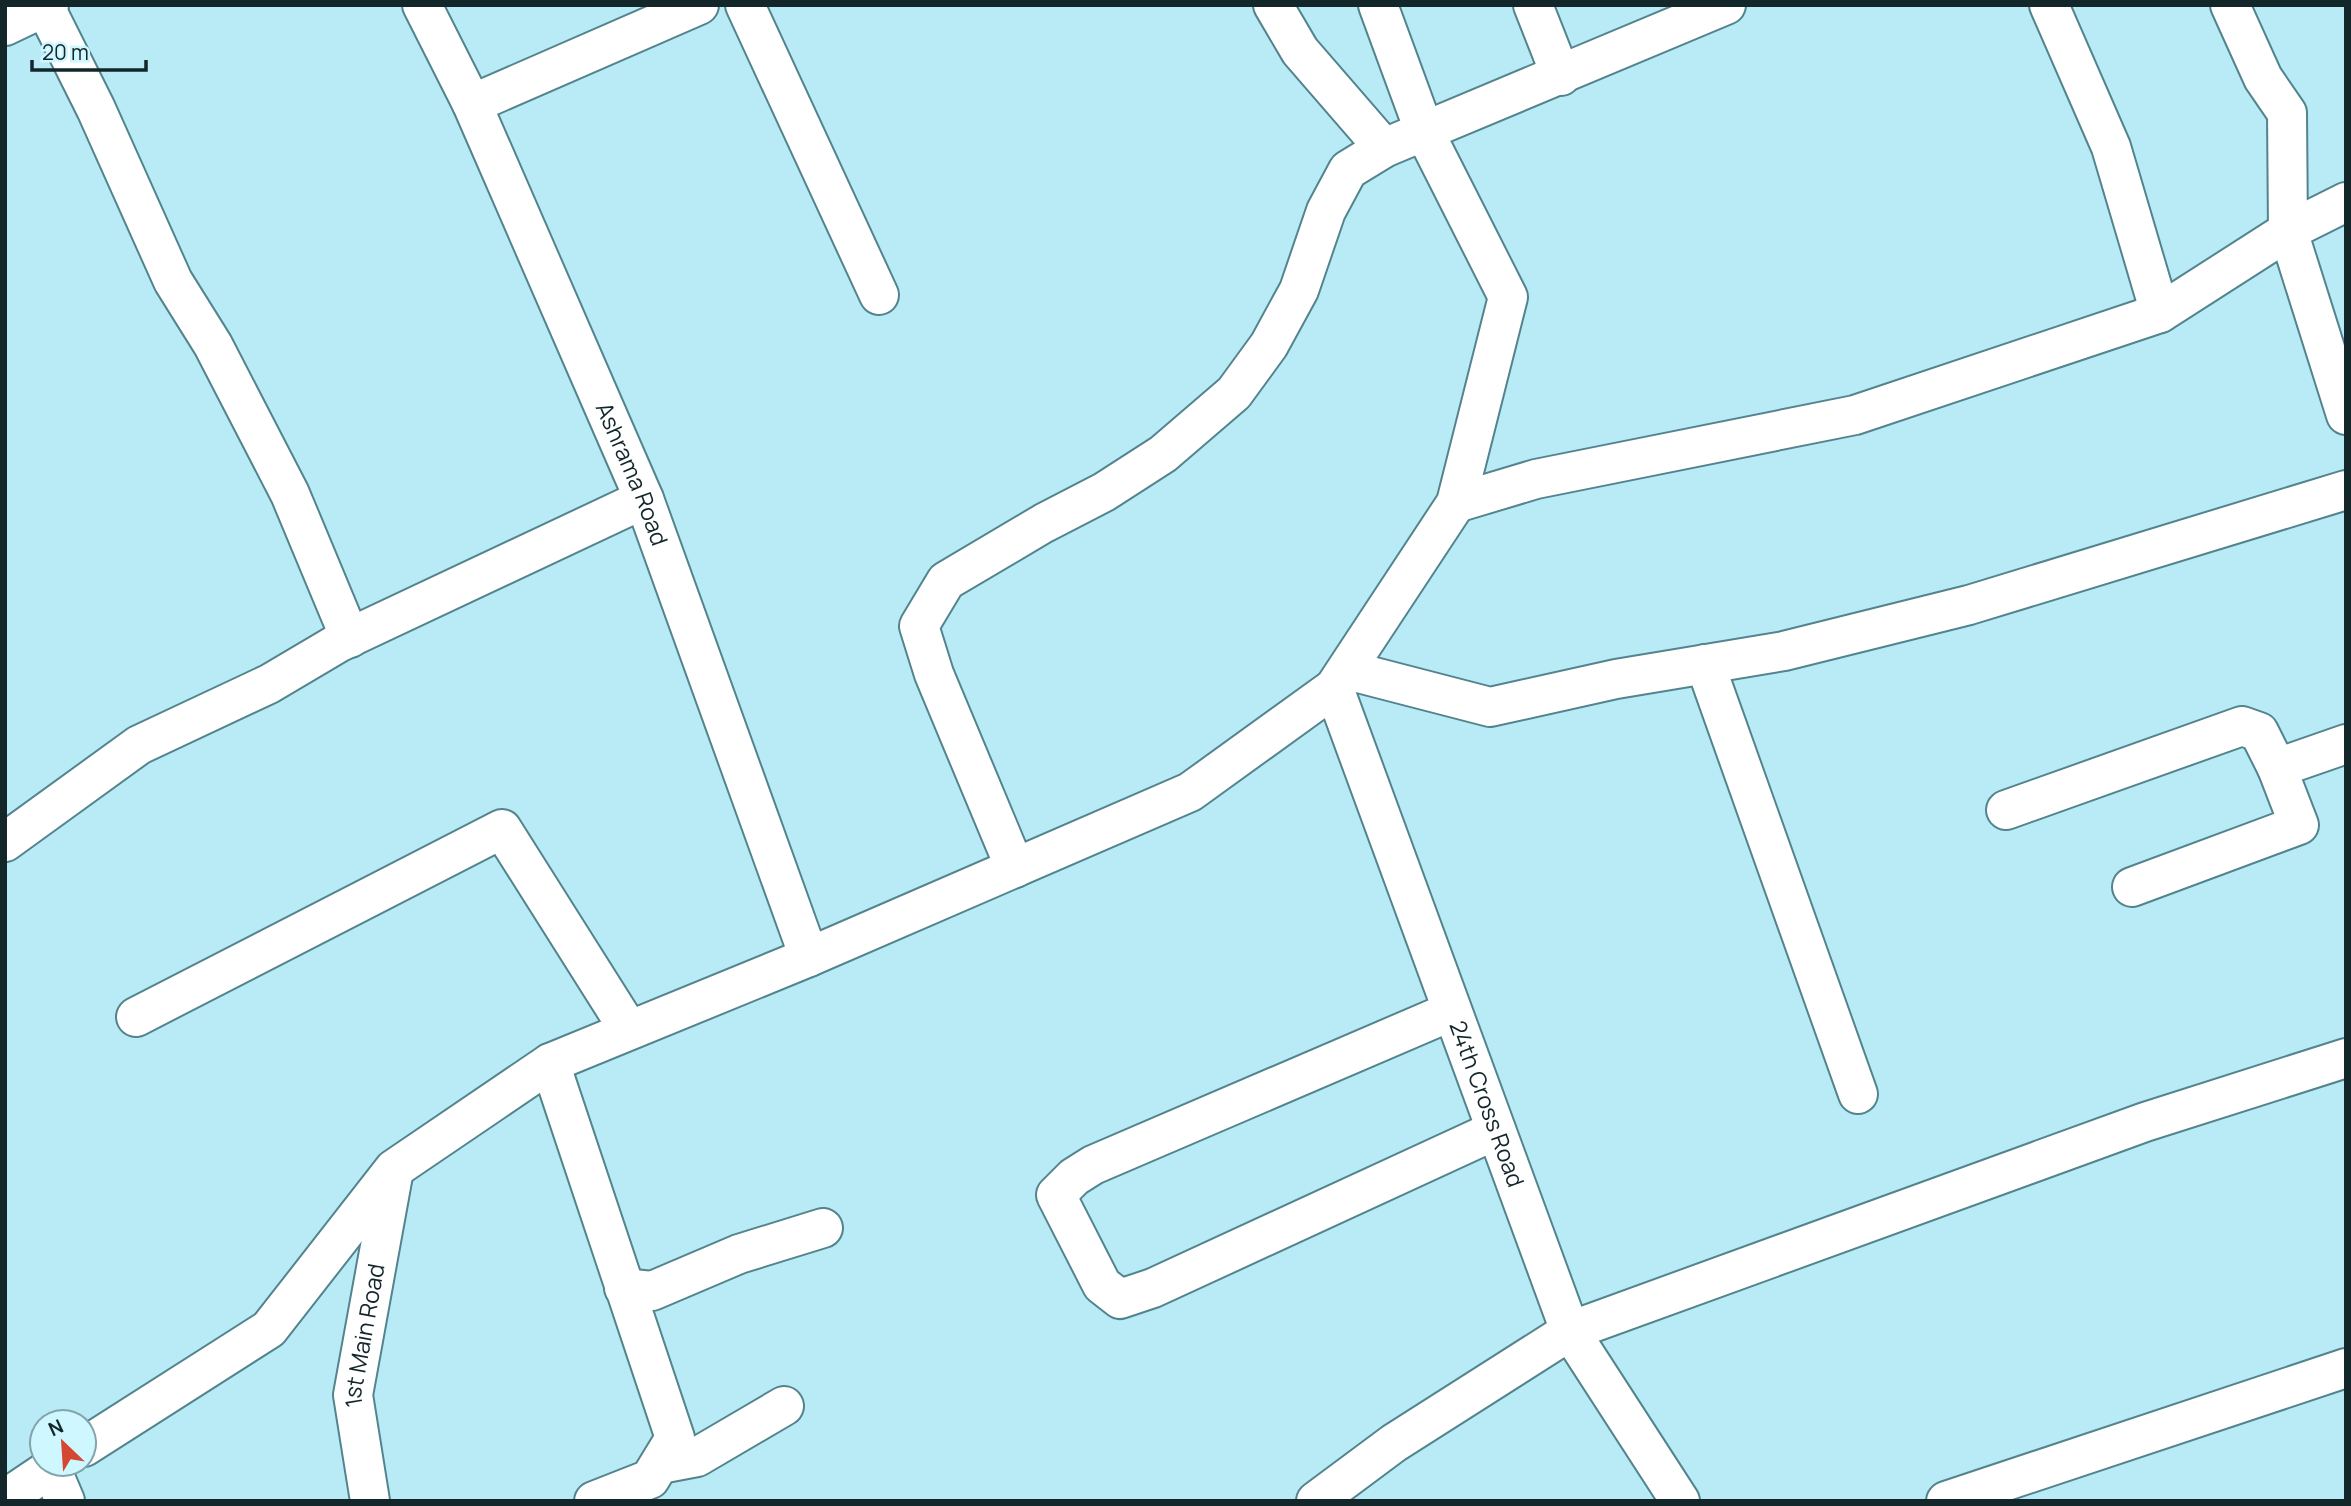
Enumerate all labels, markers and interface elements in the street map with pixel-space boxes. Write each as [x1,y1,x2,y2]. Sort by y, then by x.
scale bar [32,28,145,72]
text: 20 m [42,38,89,66]
street label: Ashrama Road [589,397,676,550]
street label: 24th Cross Road [1442,1016,1533,1191]
street label: 1st Main Road [336,1261,392,1410]
north arrow [28,1408,98,1478]
text: N [44,1413,67,1442]

